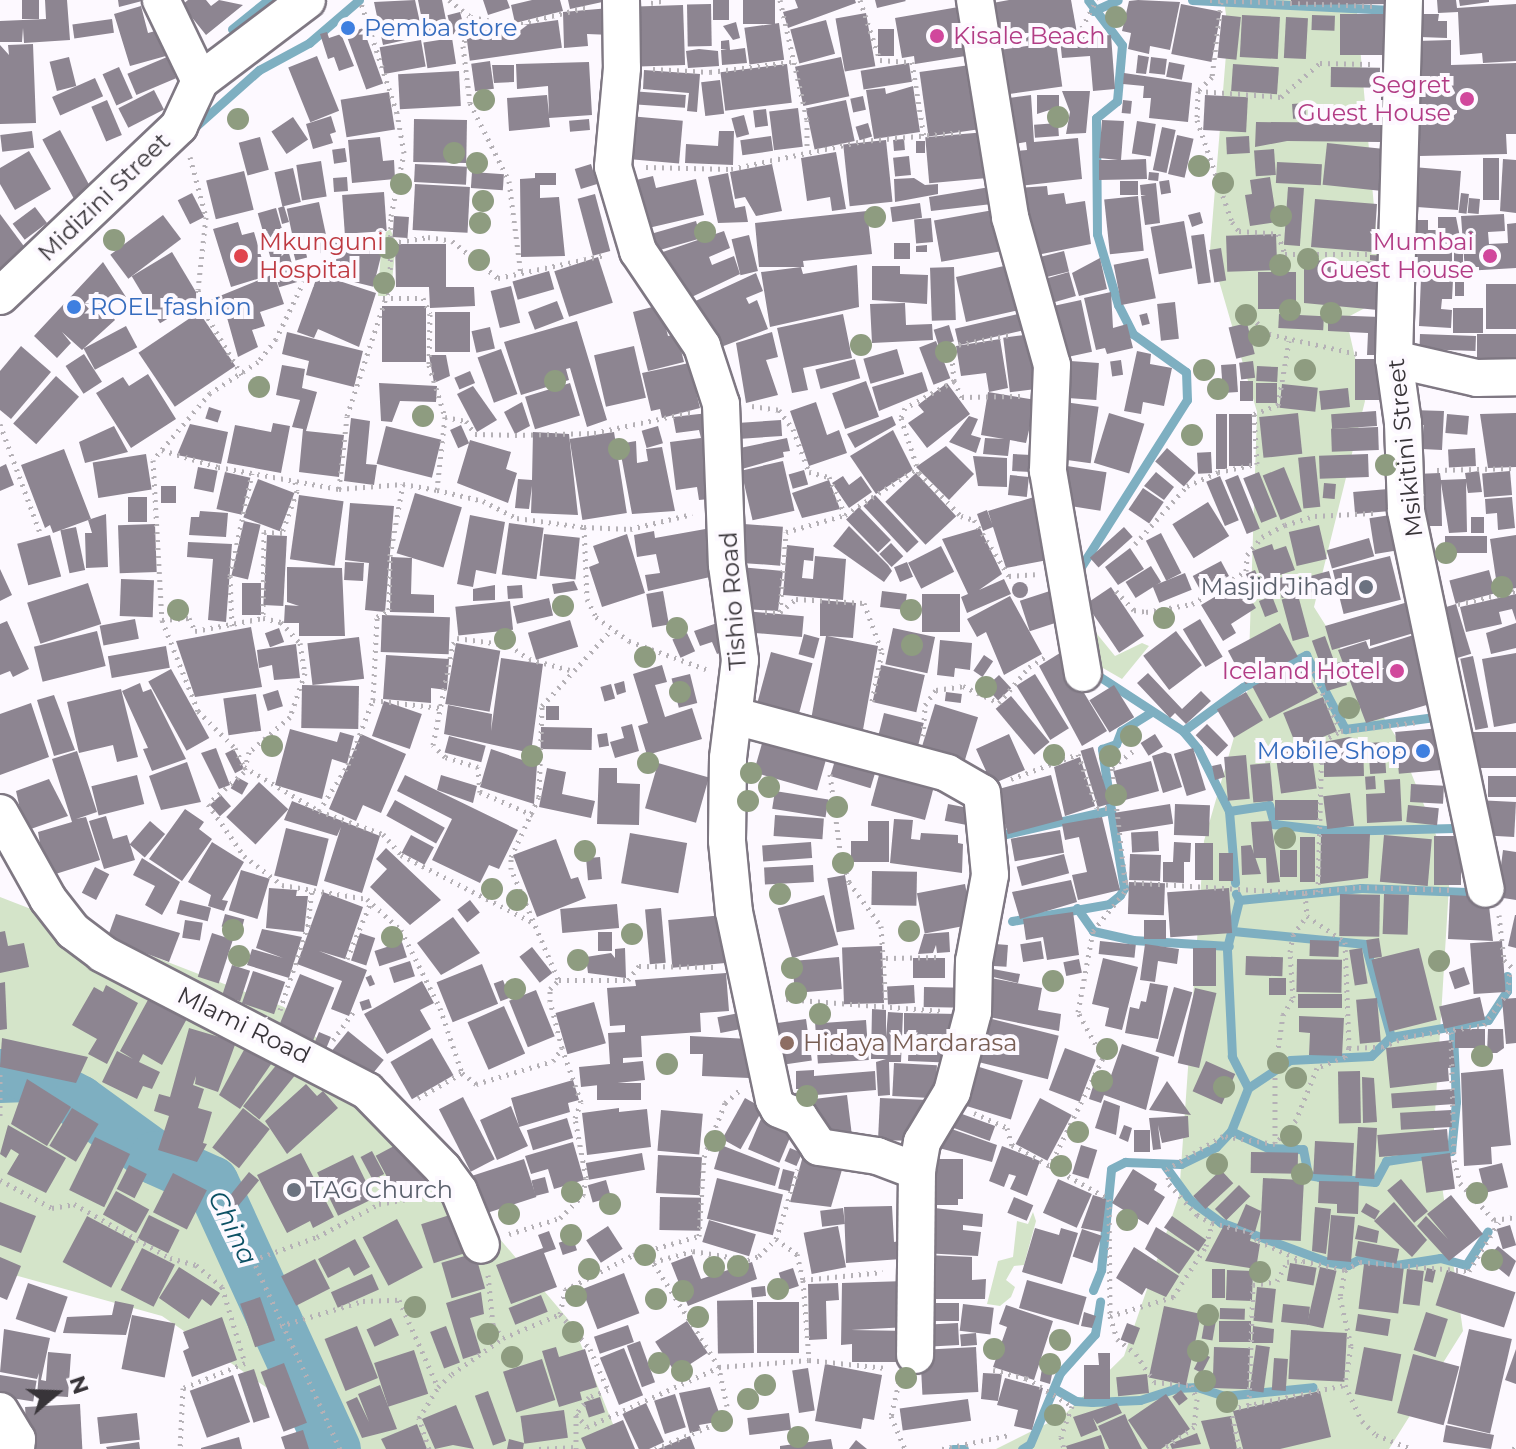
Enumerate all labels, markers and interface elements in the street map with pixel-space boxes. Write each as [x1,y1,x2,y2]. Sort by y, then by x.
place label: Pemba store [364,14,517,42]
marker: Pemba store [339,19,357,37]
place label: Kisale Beach [953,22,1106,50]
marker: Kisale Beach [928,27,946,45]
place label: Segret Guest House [1297,71,1451,127]
marker: Segret Guest House [1458,90,1476,108]
street label: Midizini Street [32,127,176,267]
place label: Mkunguni Hospital [259,228,384,284]
place label: Mumbai Guest House [1320,228,1474,284]
marker: Mkunguni Hospital [230,245,252,267]
marker: Mumbai Guest House [1481,247,1499,265]
place label: ROEL fashion [90,293,252,321]
marker: ROEL fashion [65,298,83,316]
street label: Msikitini Street [1381,357,1429,539]
street label: Tishio Road [714,531,752,671]
place label: Masjid Jihad [1200,573,1350,601]
marker: Masjid Jihad [1357,578,1375,596]
place label: Iceland Hotel [1222,657,1381,685]
marker: Iceland Hotel [1388,662,1406,680]
place label: Mobile Shop [1257,737,1407,765]
marker: Mobile Shop [1414,742,1432,760]
street label: Mlami Road [173,980,315,1070]
place label: Hidaya Mardarasa [803,1029,1017,1057]
marker: Hidaya Mardarasa [778,1034,796,1052]
place label: TAG Church [310,1176,453,1204]
marker: TAG Church [285,1181,303,1199]
water label: China [201,1186,263,1270]
north arrow [16,1353,96,1433]
text: N [64,1372,95,1398]

